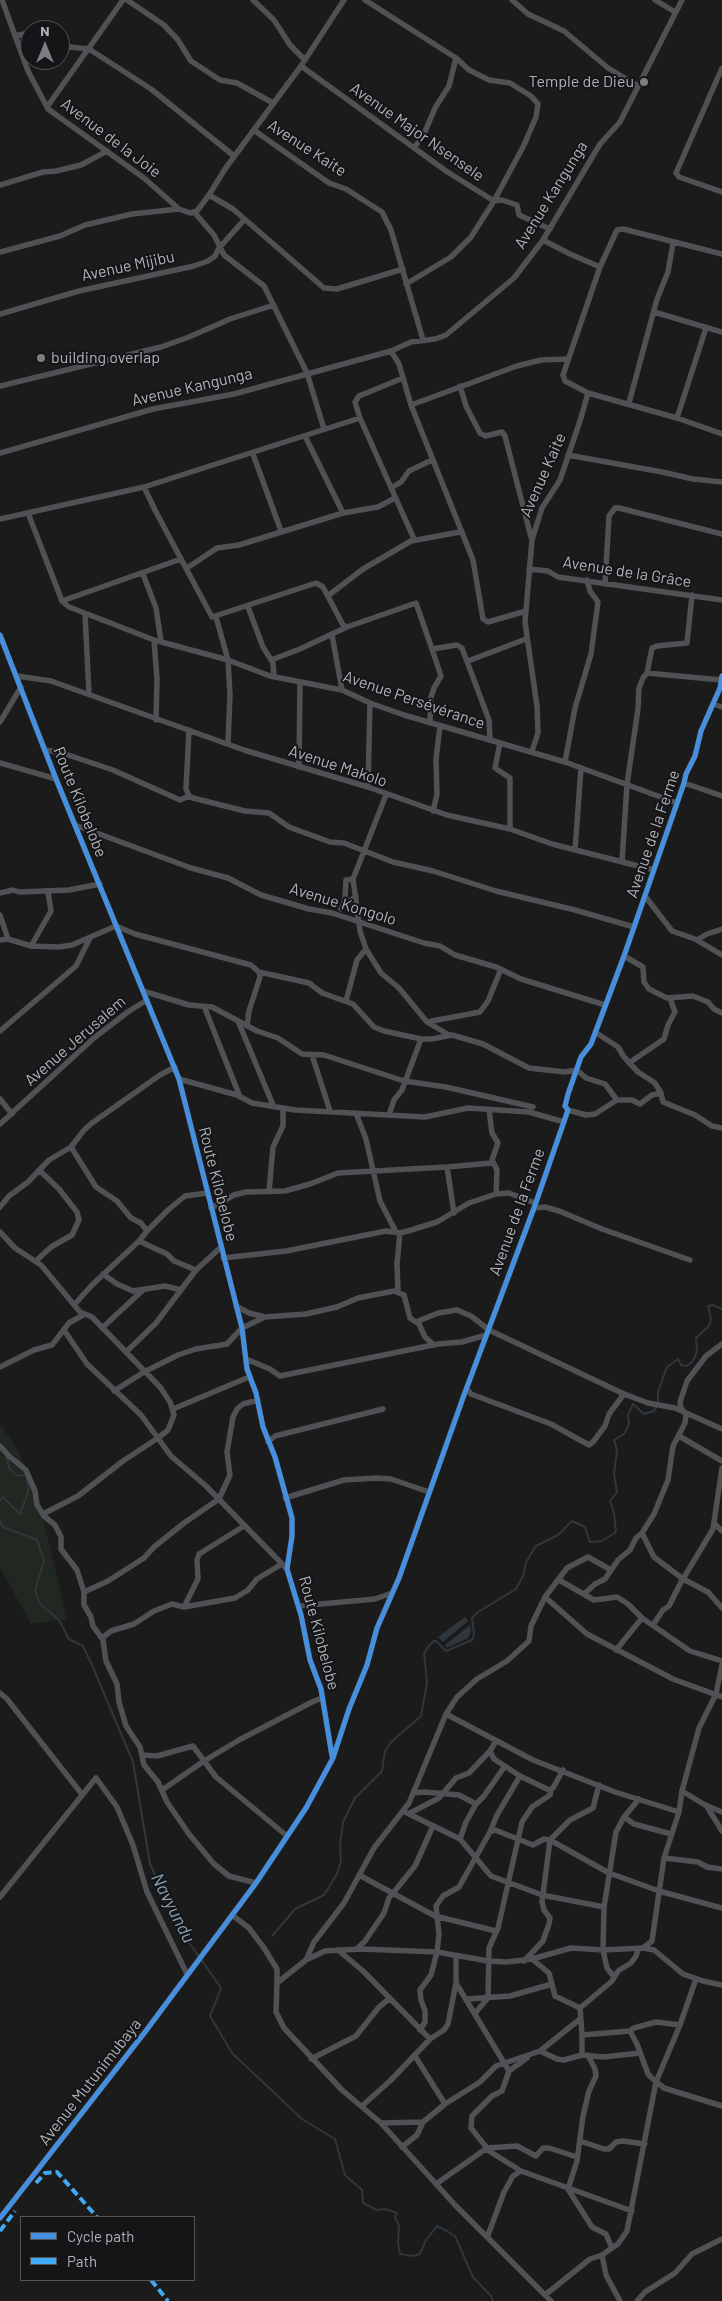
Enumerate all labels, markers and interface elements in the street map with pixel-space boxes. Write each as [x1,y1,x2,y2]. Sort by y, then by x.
north arrow [20,20,70,70]
text: N [40,22,50,39]
place label: Temple de Dieu [528,72,634,92]
marker: Temple de Dieu [638,76,650,88]
street label: Avenue Major Nsensele [346,78,488,186]
street label: Avenue de la Joie [57,94,165,182]
street label: Avenue Kaite [264,115,350,181]
street label: Avenue Kangunga [510,138,592,252]
street label: Avenue Mijibu [80,247,176,285]
place label: building overlap [51,348,160,368]
marker: building overlap [35,352,47,364]
street label: Avenue Kangunga [130,364,254,410]
street label: Avenue Kaite [516,430,570,520]
street label: Avenue de la Grâce [561,552,693,592]
street label: Avenue Persévérance [341,667,487,733]
street label: Avenue Makolo [286,741,390,791]
street label: Route Kilobelobe [49,744,111,860]
street label: Avenue de la Ferme [622,768,684,900]
street label: Avenue Kongolo [287,879,399,929]
street label: Avenue Jerusalem [21,992,129,1090]
street label: Route Kilobelobe [194,1125,242,1243]
street label: Avenue de la Ferme [485,1146,549,1278]
street label: Route Kilobelobe [295,1574,343,1692]
water label: Navyundu [146,1870,200,1946]
street label: Avenue Mutunimubaya [35,2015,145,2149]
legend [20,2216,195,2281]
text: Cycle path [67,2227,134,2245]
text: Path [67,2252,97,2270]

